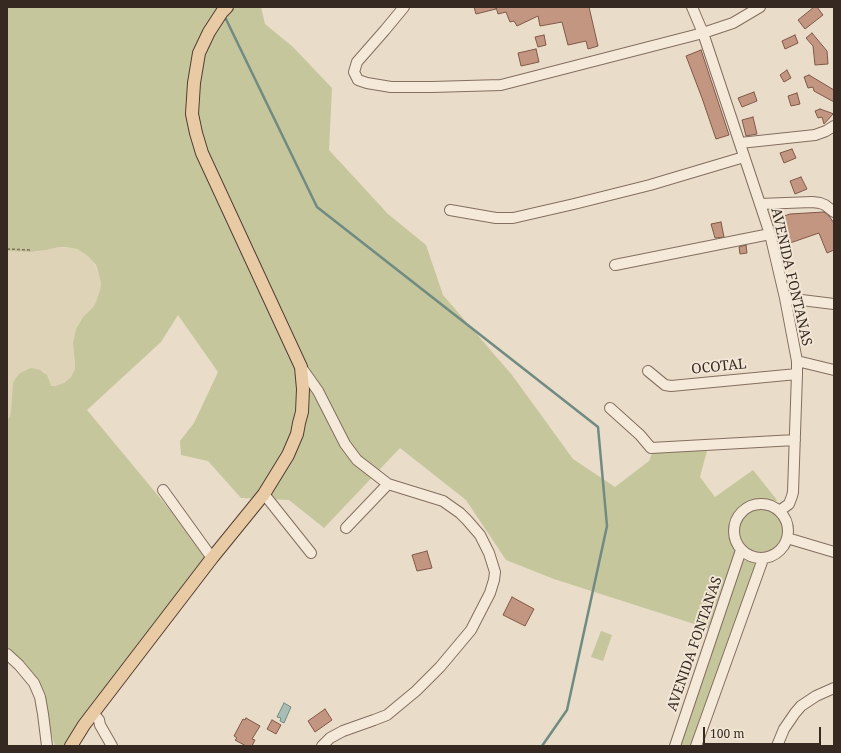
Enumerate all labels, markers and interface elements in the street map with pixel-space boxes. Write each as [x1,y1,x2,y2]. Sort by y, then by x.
street label: AVENIDA FONTANAS [767,206,815,348]
street label: OCOTAL [691,356,747,378]
street label: AVENIDA FONTANAS [664,574,726,714]
scale bar [705,719,823,745]
text: 100 m [710,725,745,742]

